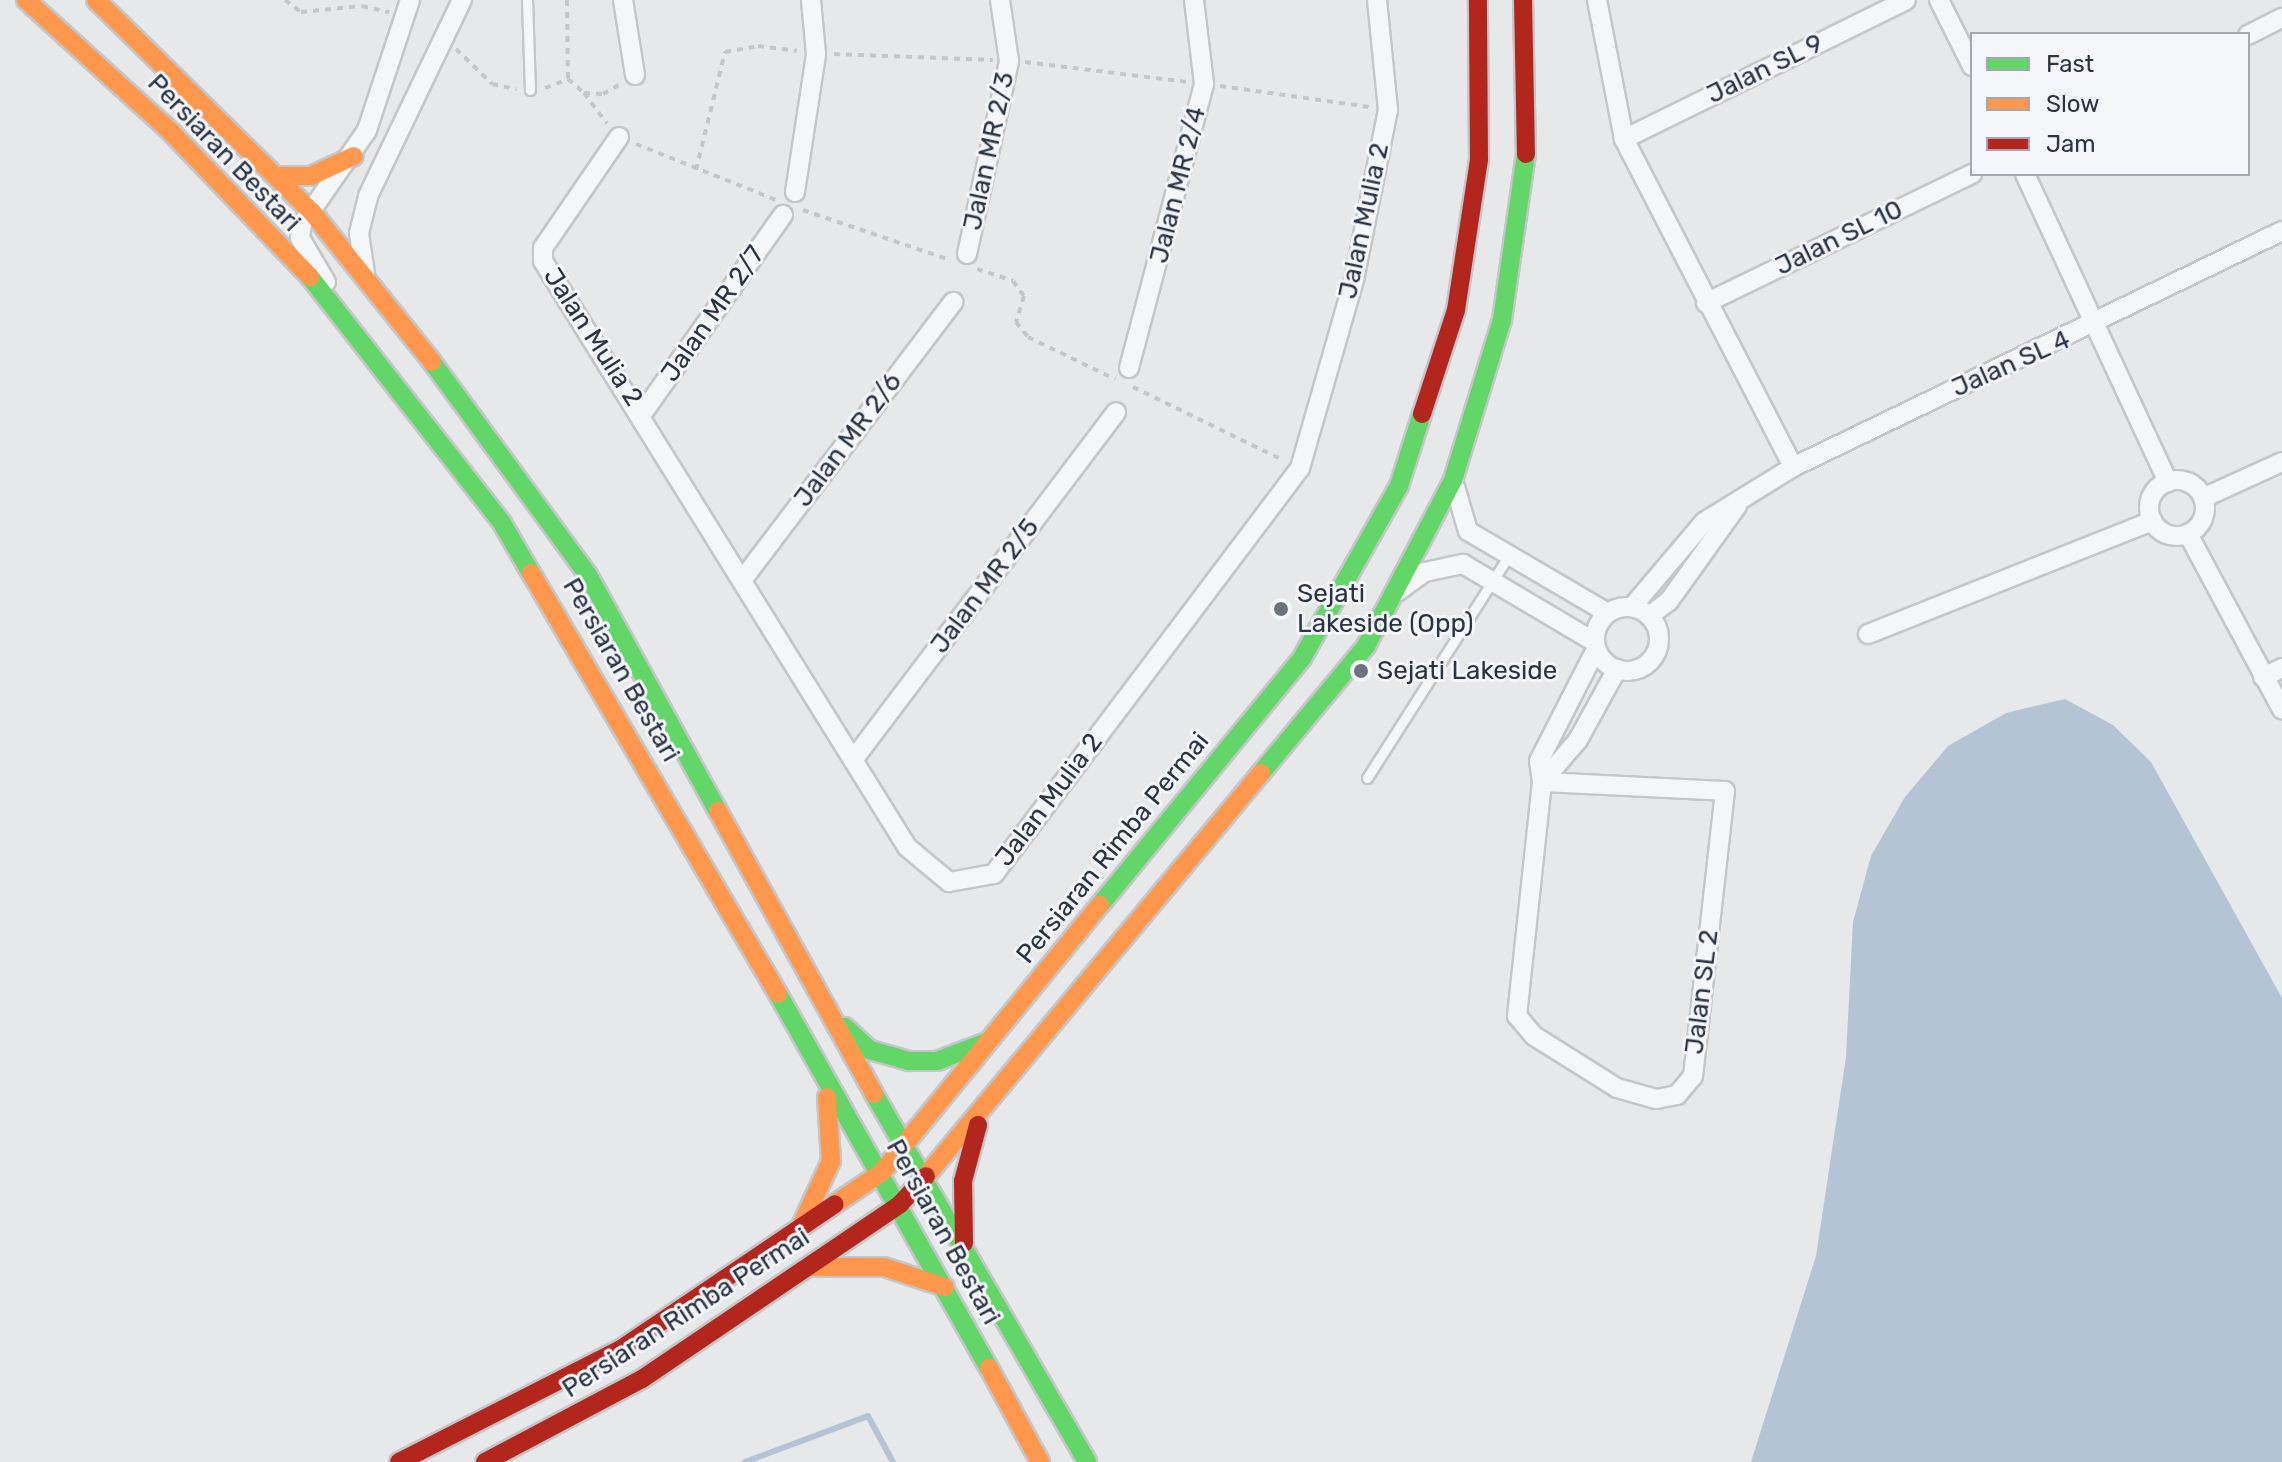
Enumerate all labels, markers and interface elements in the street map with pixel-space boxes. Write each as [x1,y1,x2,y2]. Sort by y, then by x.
street label: Jalan SL 9 [1701,27,1829,111]
legend [1970,32,2250,176]
text: Fast [2046,50,2094,78]
street label: Persiaran Bestari [141,68,307,238]
street label: Jalan MR 2/3 [957,69,1021,233]
text: Slow [2046,90,2099,118]
street label: Jalan MR 2/4 [1144,104,1212,266]
text: Jam [2046,130,2096,158]
street label: Jalan Mulia 2 [1332,140,1396,302]
street label: Jalan SL 10 [1770,194,1908,282]
street label: Jalan MR 2/7 [655,240,771,388]
street label: Jalan Mulia 2 [537,262,649,412]
street label: Jalan SL 4 [1947,324,2075,404]
street label: Jalan MR 2/6 [787,367,909,513]
street label: Jalan MR 2/5 [924,512,1046,660]
street label: Persiaran Bestari [556,573,686,767]
place label: Sejati Lakeside (Opp) [1297,578,1474,640]
marker: Sejati Lakeside (Opp) [1272,600,1290,618]
place label: Sejati Lakeside [1377,655,1557,687]
marker: Sejati Lakeside [1352,662,1370,680]
street label: Persiaran Rimba Permai [1010,726,1216,970]
street label: Jalan Mulia 2 [989,727,1109,873]
street label: Jalan SL 2 [1679,928,1725,1056]
street label: Persiaran Bestari [879,1134,1007,1330]
street label: Persiaran Rimba Permai [557,1221,815,1405]

